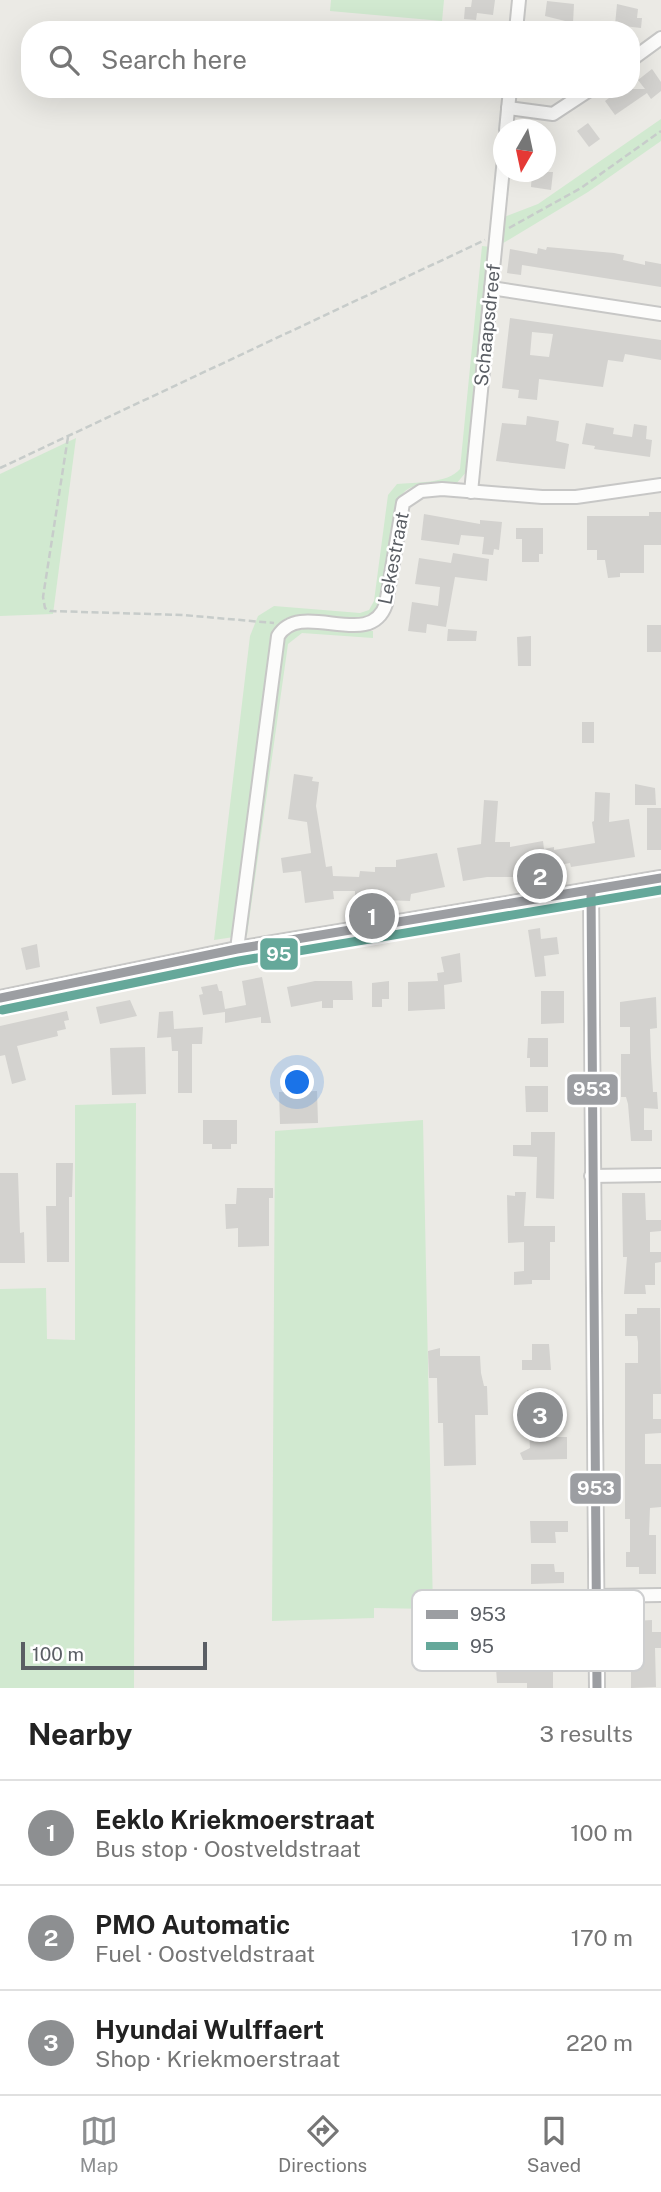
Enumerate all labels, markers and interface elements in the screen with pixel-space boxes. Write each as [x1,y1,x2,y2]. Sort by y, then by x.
search box [21,21,640,98]
icon: search [45,41,83,79]
text: Search here [101,44,247,75]
north arrow [493,119,556,182]
street label: Schaapsdreef [470,263,504,387]
street label: Lekestraat [373,510,413,606]
pin: 2 [517,850,563,902]
pin: 1 [349,890,395,942]
line badge: 95 [259,937,299,971]
text: 95 [266,943,292,965]
your location [280,1065,314,1099]
line badge: 953 [566,1073,619,1106]
text: 953 [573,1078,611,1100]
pin: 3 [517,1389,563,1441]
line badge: 953 [569,1472,622,1505]
text: 953 [577,1477,615,1499]
legend [412,1590,644,1671]
text: 953 [470,1603,506,1625]
text: 95 [470,1635,494,1657]
scale bar [21,1639,206,1671]
text: 100 m [32,1643,84,1665]
text: Nearby [28,1716,132,1752]
text: 3 results [539,1720,633,1747]
text: Eeklo Kriekmoerstraat [95,1804,375,1835]
text: 1 [46,1819,56,1846]
text: 100 m [570,1819,633,1846]
text: Bus stop · Oostveldstraat [95,1835,361,1862]
text: PMO Automatic [95,1909,290,1940]
text: 2 [44,1924,58,1951]
text: 170 m [571,1924,633,1951]
text: Fuel · Oostveldstraat [95,1940,315,1967]
text: Hyundai Wulffaert [95,2014,324,2045]
text: 3 [43,2029,59,2056]
text: 220 m [566,2029,633,2056]
text: Shop · Kriekmoerstraat [95,2045,340,2072]
tab: Map [80,2112,118,2176]
tab: Directions [278,2112,367,2176]
tab: Saved [527,2112,581,2176]

